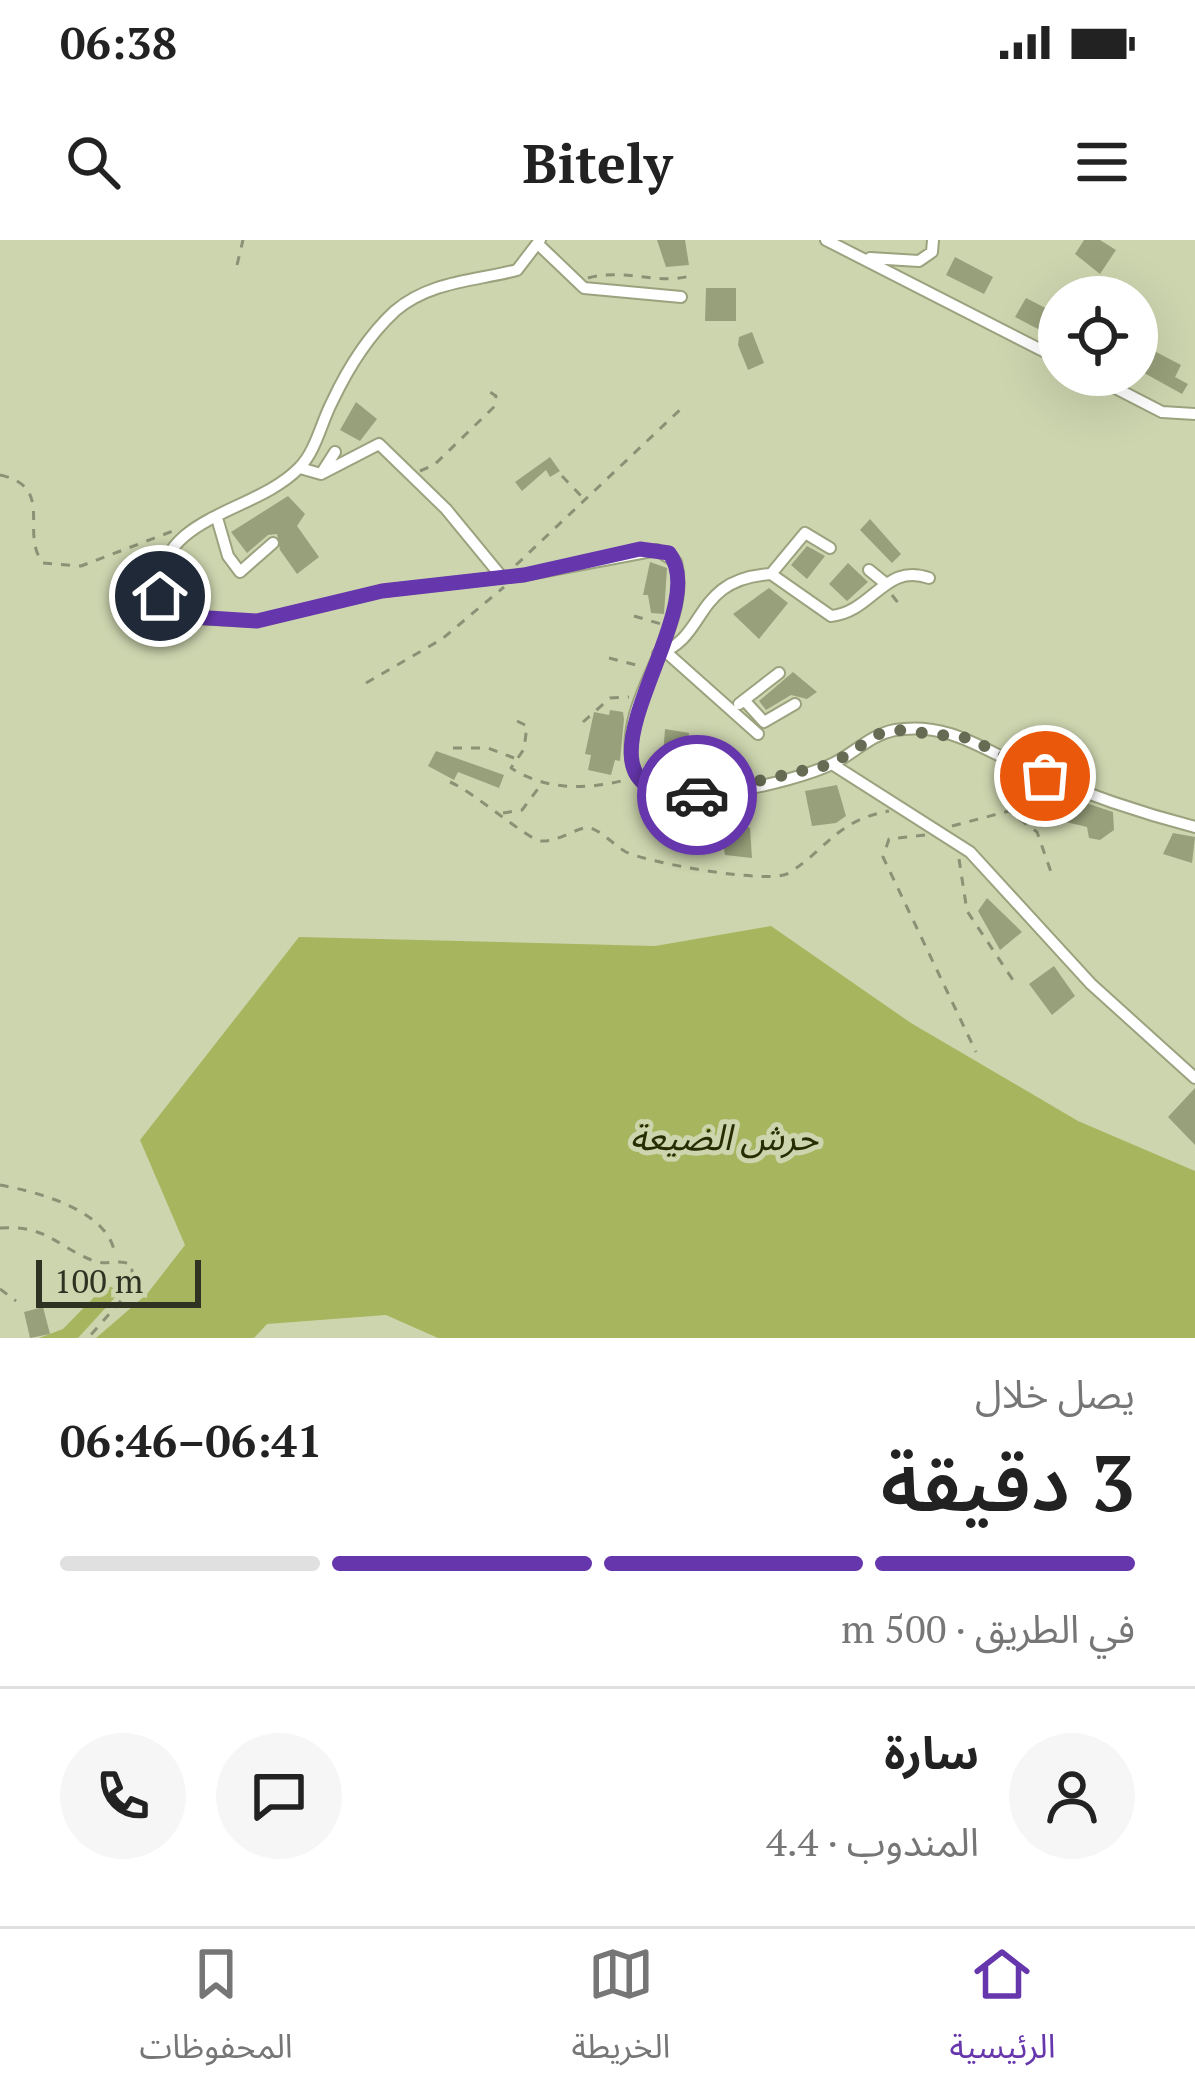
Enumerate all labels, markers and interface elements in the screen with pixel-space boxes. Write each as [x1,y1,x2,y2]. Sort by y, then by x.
text: 06:38 [60,12,177,72]
text: Bitely [523,127,672,198]
icon: search [60,129,126,195]
icon: menu [1069,129,1135,195]
map controls [1038,276,1158,396]
button: locate [1038,276,1158,396]
pin [109,545,211,647]
icon: home [127,563,193,629]
pin [994,725,1096,827]
courier [637,735,757,855]
icon: bag [1012,743,1078,809]
icon: car [664,762,730,828]
park label: حرش الضيعة [630,1113,819,1160]
scale bar [36,1254,201,1307]
text: 100 m [54,1259,143,1302]
text: يصل خلال [975,1367,1135,1419]
text: 06:41–06:46 [60,1410,322,1470]
text: 3 دقيقة [881,1430,1135,1533]
text: في الطريق · 500 m [841,1602,1135,1654]
text: سارة [884,1722,979,1782]
button: phone [60,1733,186,1859]
button: chat [216,1733,342,1859]
button: person [1009,1733,1135,1859]
text: المندوب · 4.4 [766,1815,979,1867]
tab: المحفوظات [139,1941,293,2082]
tab: الخريطة [572,1941,670,2082]
tab: الرئيسية [949,1941,1056,2082]

